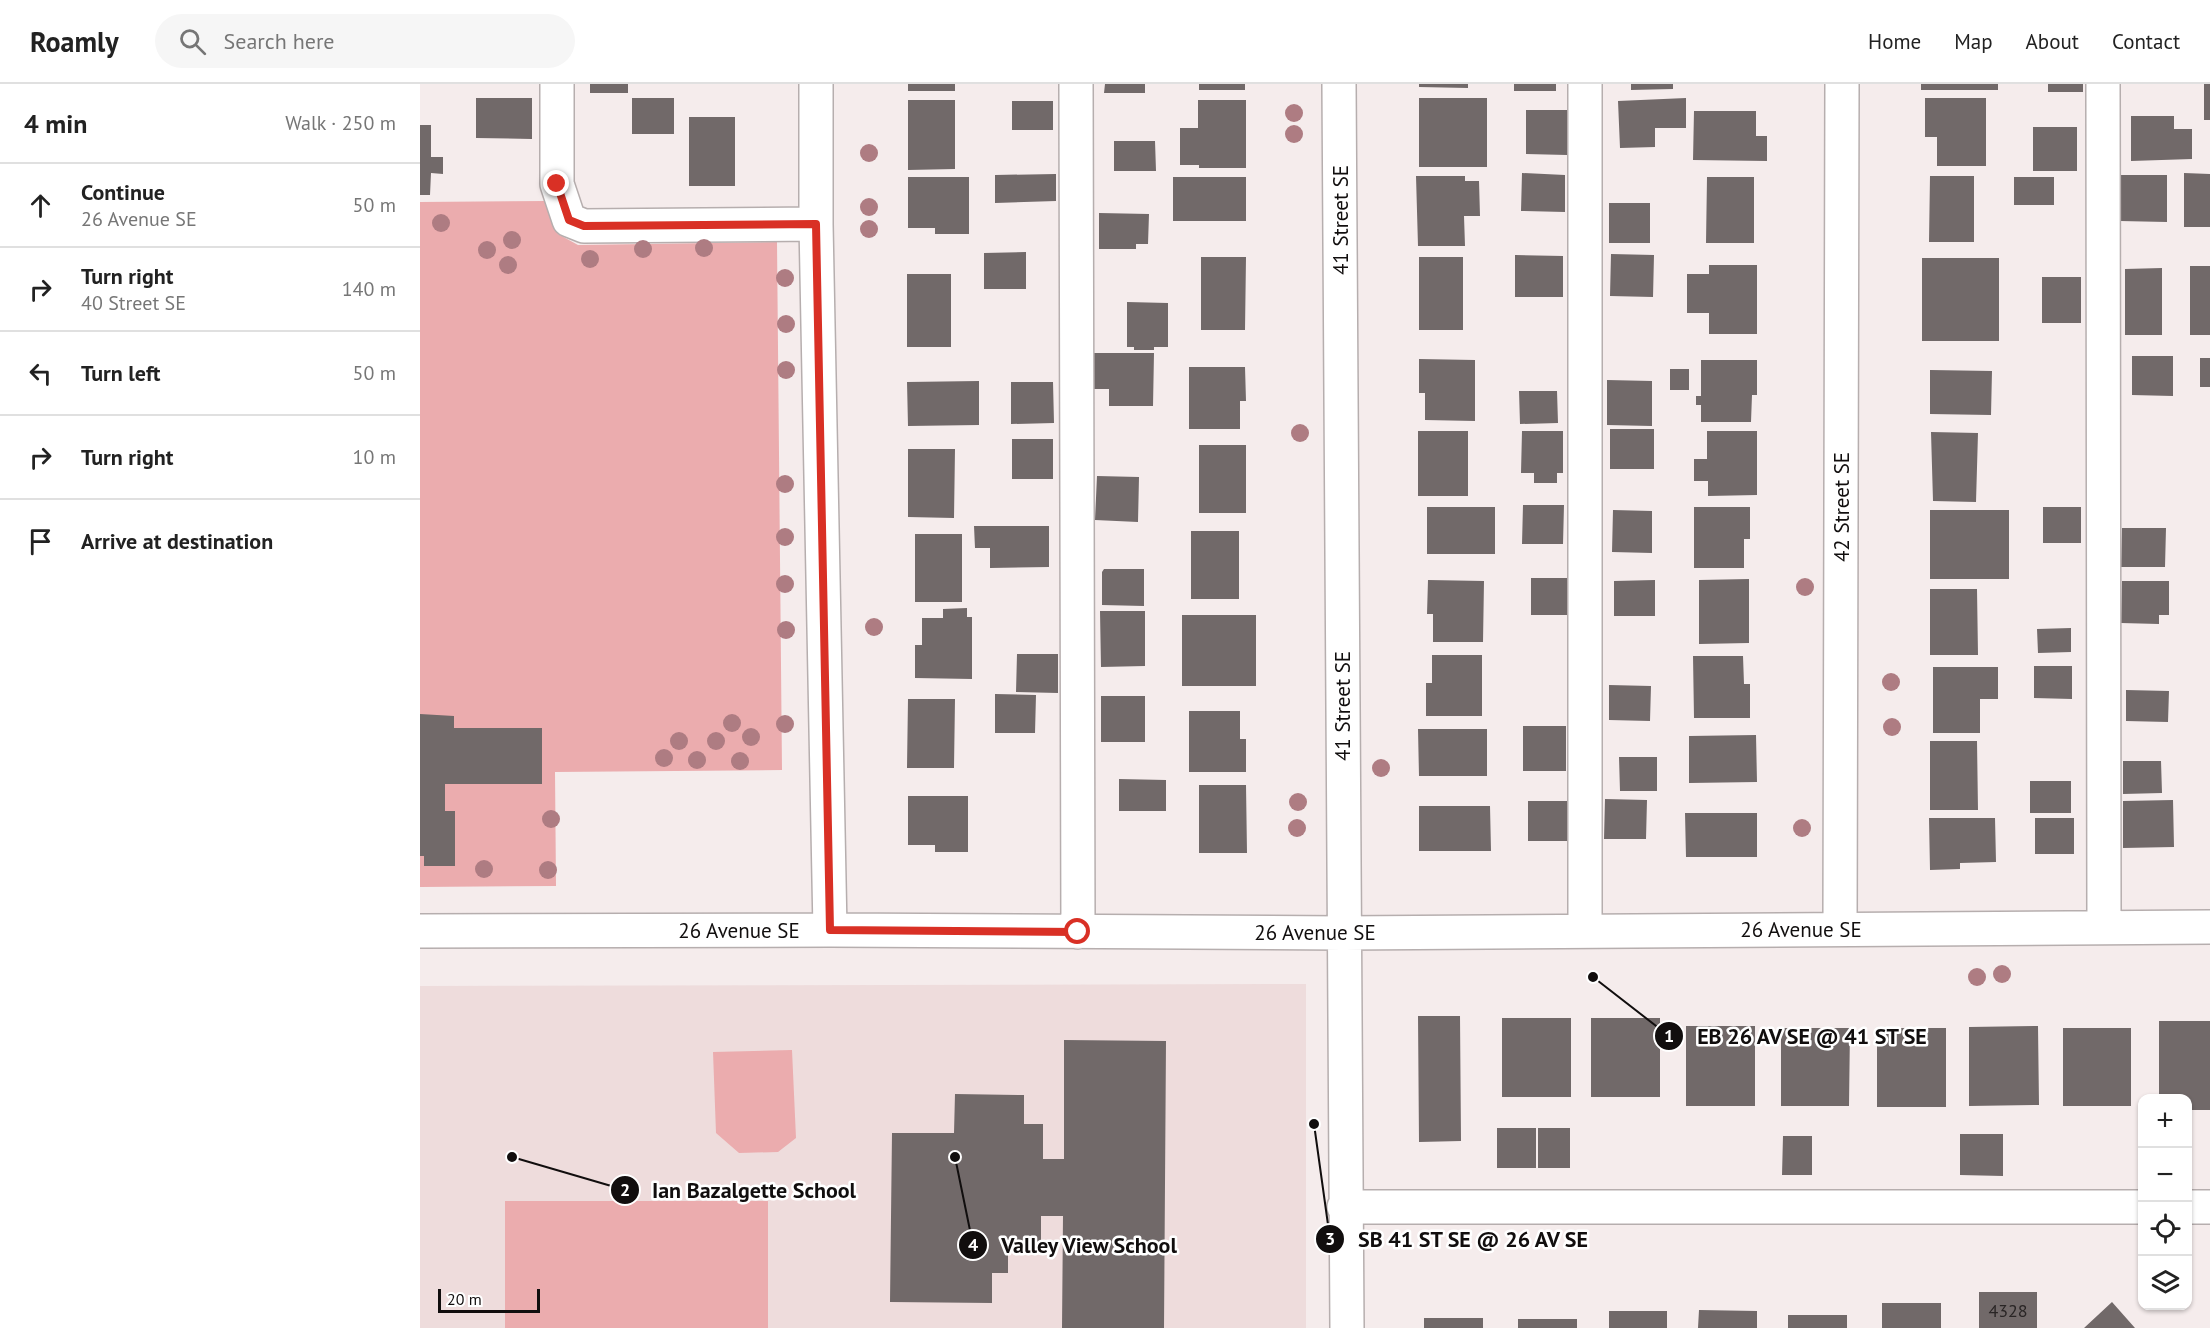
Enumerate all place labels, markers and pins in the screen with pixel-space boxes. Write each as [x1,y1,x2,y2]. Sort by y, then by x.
callout: EB 26 AV SE @ 41 ST SE [1654,1016,1940,1056]
callout: Ian Bazalgette School [610,1170,868,1210]
callout: SB 41 ST SE @ 26 AV SE [1315,1219,1601,1259]
callout: Valley View School [958,1225,1190,1265]

